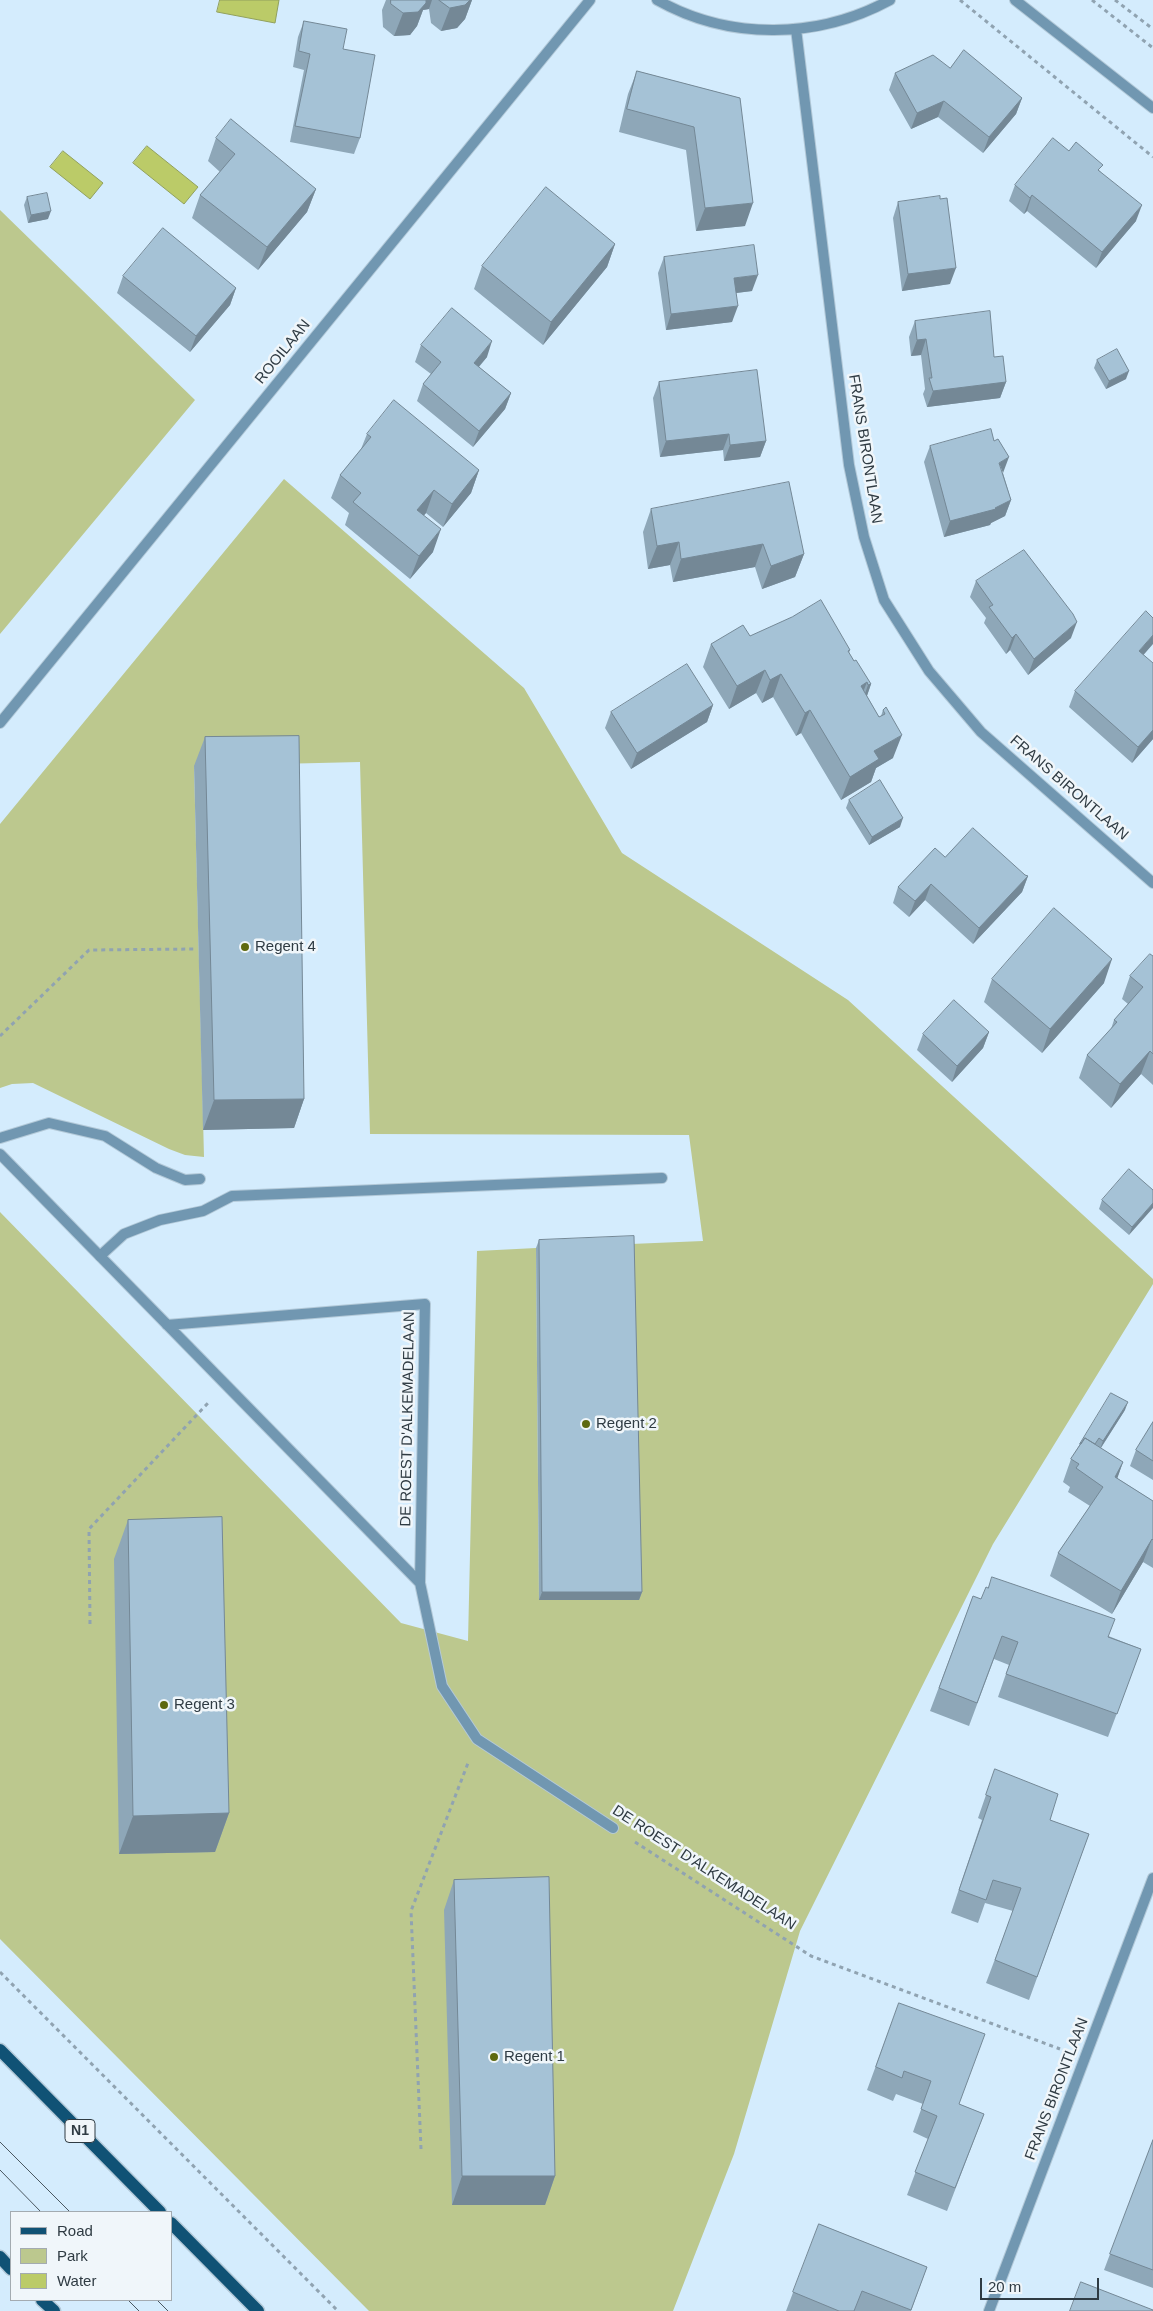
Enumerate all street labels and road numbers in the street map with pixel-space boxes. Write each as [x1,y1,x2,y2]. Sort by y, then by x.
street label: ROOILAAN [252,316,314,388]
street label: FRANS BIRONTLAAN [844,373,886,525]
street label: FRANS BIRONTLAAN [1006,732,1132,844]
street label: DE ROEST D'ALKEMADELAAN [397,1311,419,1527]
street label: DE ROEST D'ALKEMADELAAN [609,1802,799,1934]
street label: FRANS BIRONTLAAN [1022,2015,1092,2163]
road number: N1 [65,2120,95,2142]

